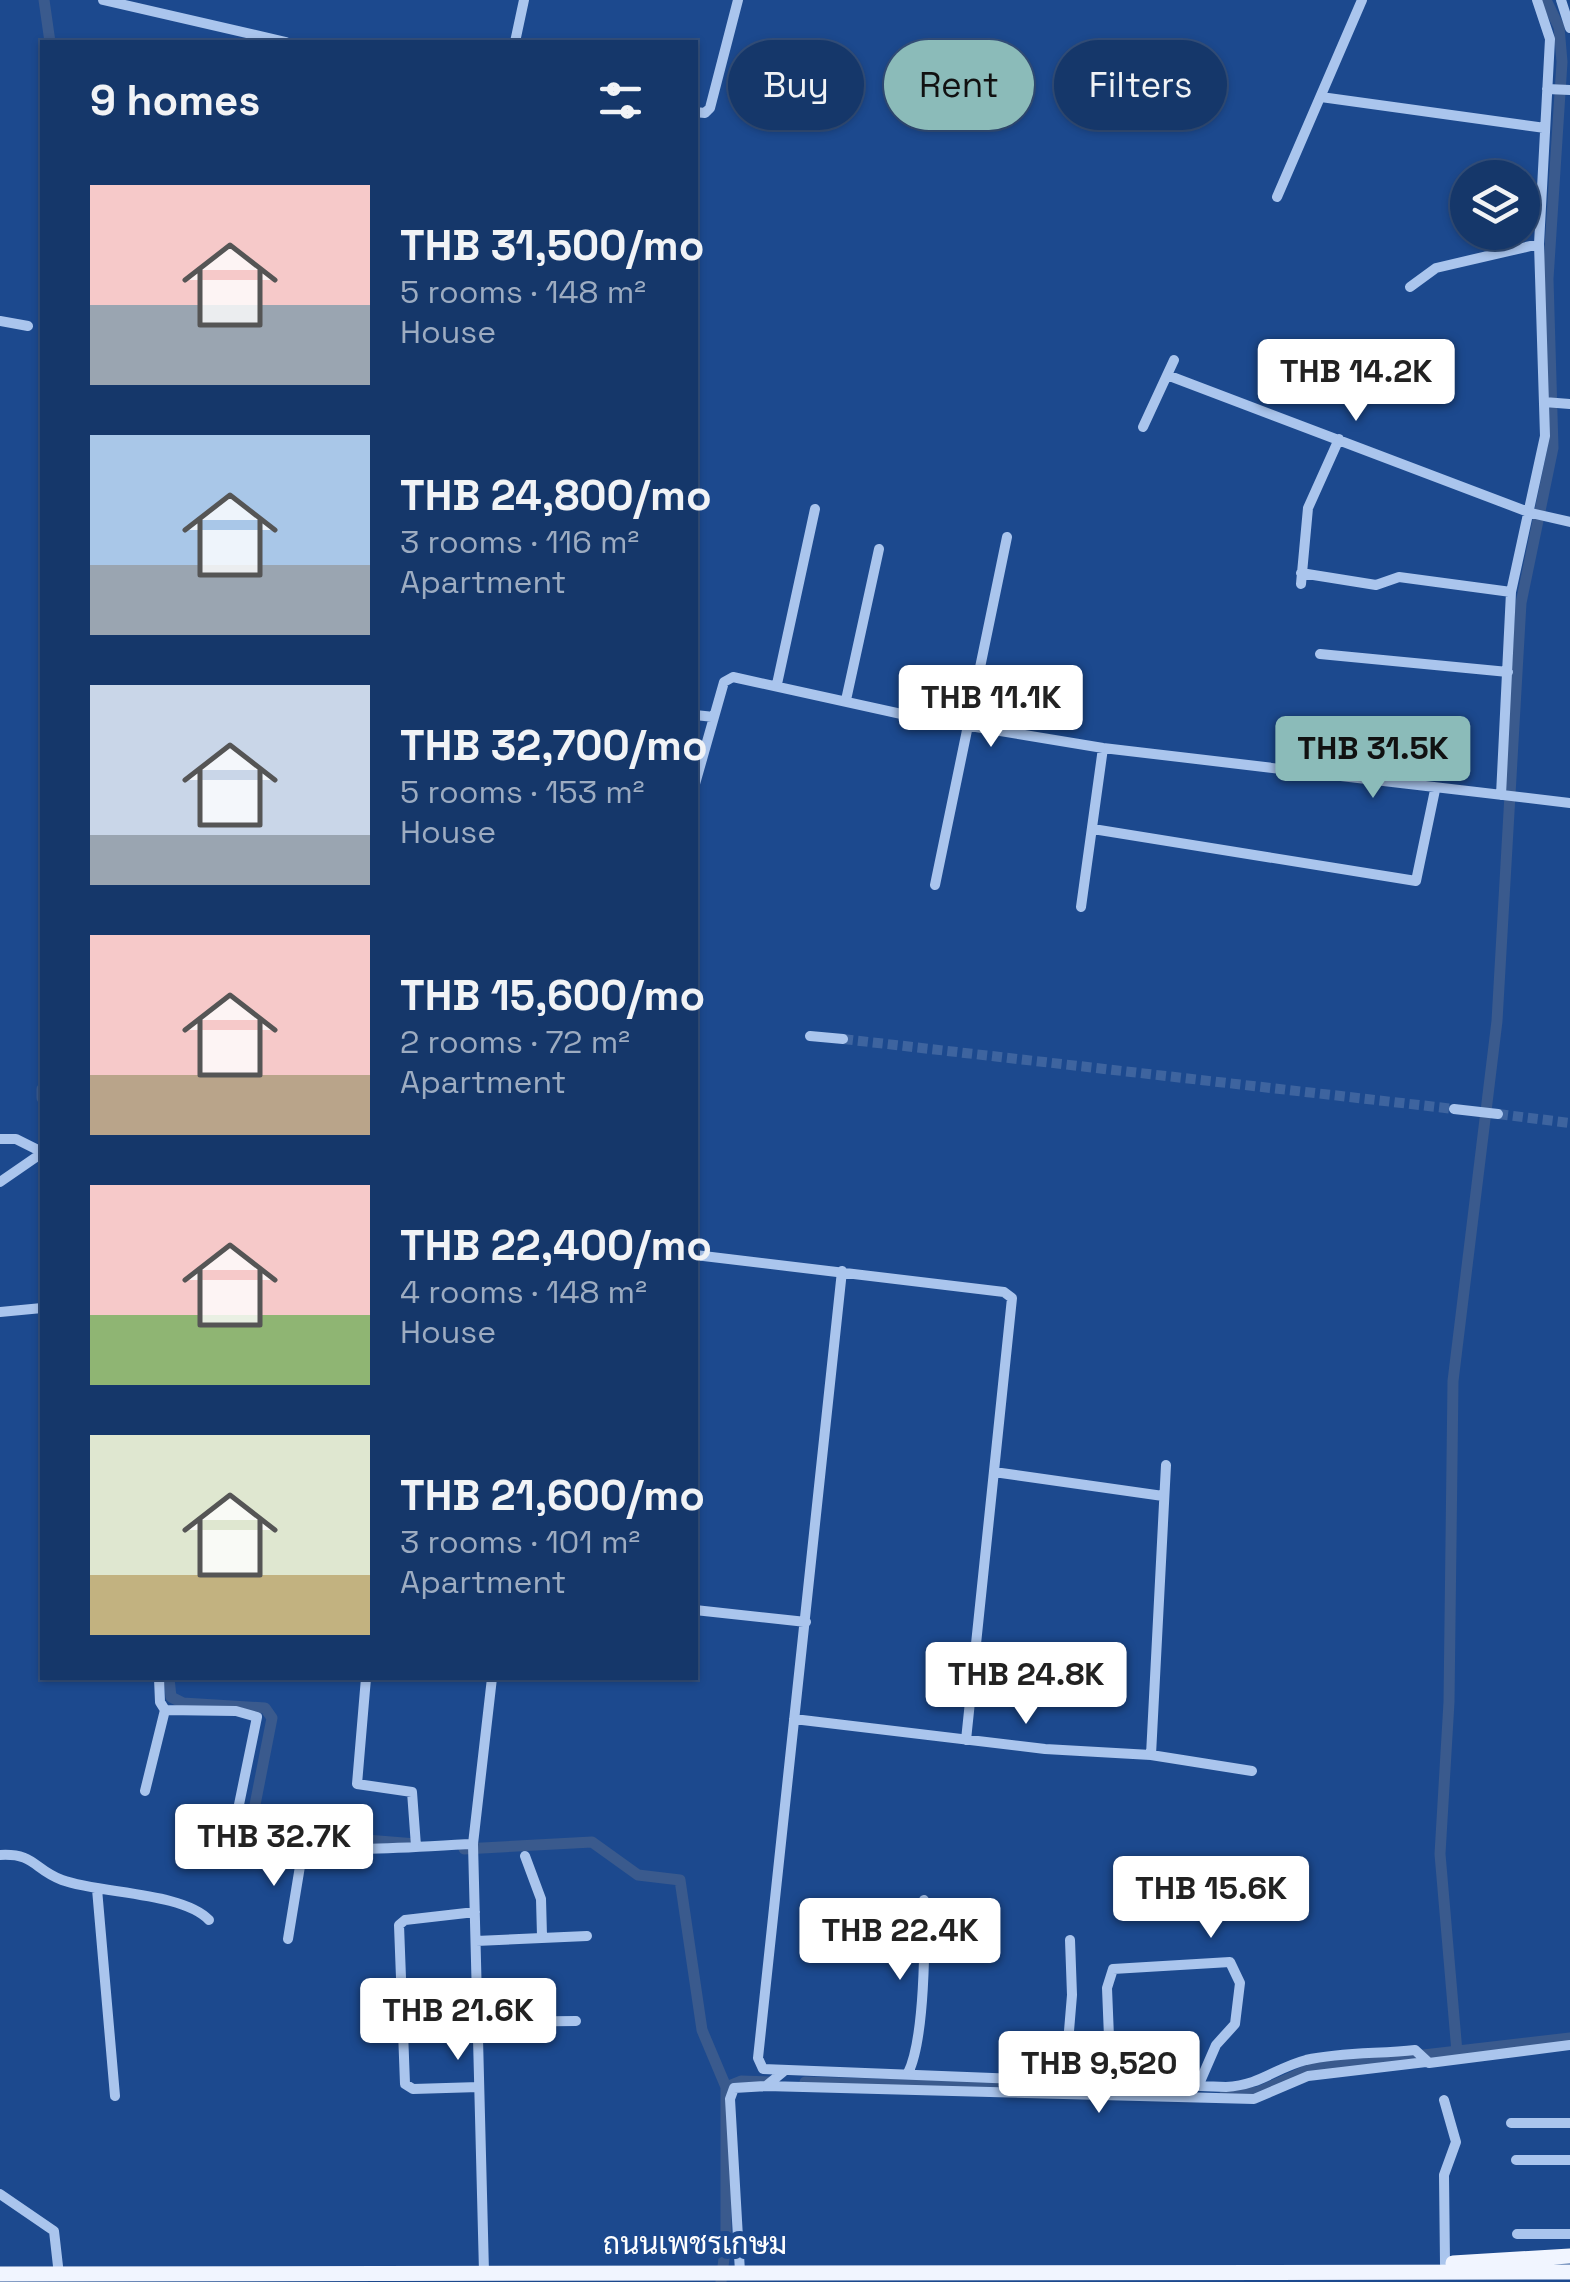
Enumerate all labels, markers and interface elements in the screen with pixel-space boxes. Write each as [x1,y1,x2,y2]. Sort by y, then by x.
chip: Buy [728,40,864,130]
chip: Rent [884,40,1034,130]
chip: Filters [1054,40,1227,130]
icon: filters [593,73,648,128]
text: 9 homes [90,74,260,127]
map controls [1450,160,1540,250]
button: layers [1450,160,1540,250]
text: THB 31,500/mo [400,219,704,272]
icon: home [170,225,290,345]
text: 5 rooms · 148 m² [400,272,646,312]
text: House [400,312,496,352]
pin: THB 14.2K [1242,339,1470,424]
text: THB 14.2K [1280,351,1432,391]
text: THB 24,800/mo [400,469,712,522]
icon: home [170,475,290,595]
text: 3 rooms · 116 m² [400,522,639,562]
text: Apartment [400,562,566,602]
pin: THB 11.1K [877,665,1105,750]
text: THB 11.1K [921,677,1061,717]
pin: THB 31.5K [1259,716,1487,801]
text: THB 32,700/mo [400,719,708,772]
icon: home [170,725,290,845]
text: THB 31.5K [1297,728,1449,768]
text: 5 rooms · 153 m² [400,772,645,812]
text: House [400,812,496,852]
text: THB 15,600/mo [400,969,705,1022]
icon: home [170,975,290,1095]
text: 2 rooms · 72 m² [400,1022,630,1062]
text: Apartment [400,1062,566,1102]
text: THB 22,400/mo [400,1219,712,1272]
icon: home [170,1225,290,1345]
text: 4 rooms · 148 m² [400,1272,647,1312]
text: House [400,1312,496,1352]
text: THB 21,600/mo [400,1469,705,1522]
icon: home [170,1475,290,1595]
text: 3 rooms · 101 m² [400,1522,640,1562]
text: Apartment [400,1562,566,1602]
pin: THB 24.8K [912,1642,1140,1727]
text: THB 24.8K [948,1654,1104,1694]
pin: THB 32.7K [160,1804,388,1889]
text: THB 32.7K [197,1816,351,1856]
pin: THB 15.6K [1097,1856,1325,1941]
text: THB 15.6K [1135,1868,1287,1908]
pin: THB 22.4K [786,1898,1014,1983]
text: THB 22.4K [821,1910,979,1950]
pin: THB 21.6K [344,1978,572,2063]
text: THB 21.6K [382,1990,534,2030]
pin: THB 9,520 [985,2031,1213,2116]
text: THB 9,520 [1021,2043,1177,2083]
street label: ถนนเพชรเกษม [603,2224,787,2263]

